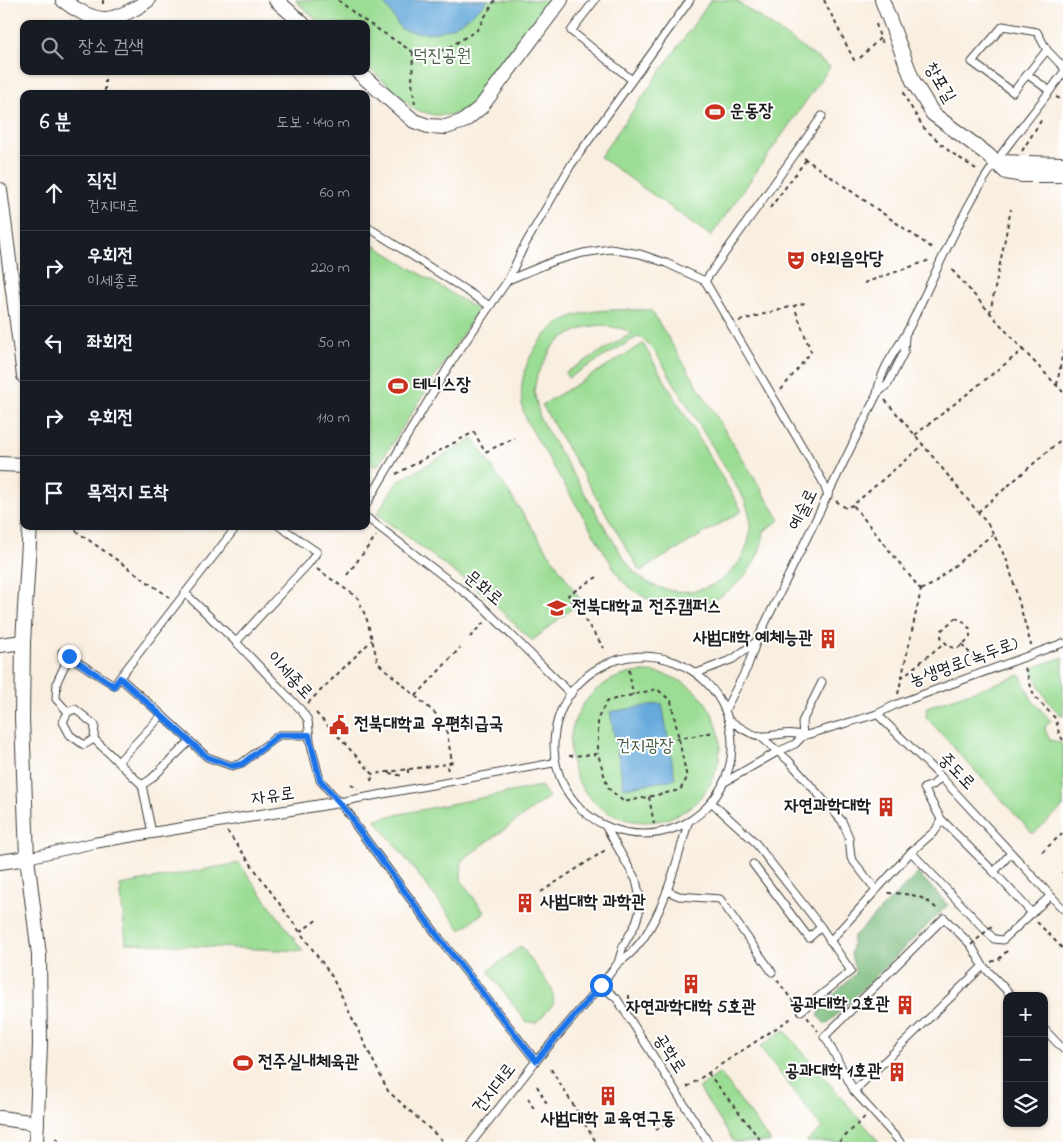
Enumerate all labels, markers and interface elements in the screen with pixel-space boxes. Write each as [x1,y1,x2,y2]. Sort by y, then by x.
search box [20,20,370,75]
icon: search [38,34,66,62]
text: 장소 검색 [78,34,144,61]
park label: 덕진공원 [413,44,471,70]
street label: 창포길 [917,58,962,109]
place label: 운동장 [730,99,774,125]
sports icon: 운동장 [704,101,726,123]
text: 6 분 [40,108,71,138]
text: 도보 · 440 m [276,111,350,135]
text: 직진 [87,168,118,195]
icon: ahead [40,179,68,207]
text: 60 m [320,181,350,205]
text: 건지대로 [87,195,139,219]
text: 우회전 [87,243,133,270]
place label: 야외음악당 [811,247,884,273]
theatre icon: 야외음악당 [785,249,807,271]
icon: right [40,254,68,282]
text: 220 m [311,256,350,280]
text: 이세종로 [87,270,139,294]
icon: left [40,329,68,357]
text: 좌회전 [87,330,133,357]
text: 50 m [318,331,350,355]
place label: 테니스장 [413,373,471,399]
sports icon: 테니스장 [387,375,409,397]
icon: right [40,404,68,432]
text: 우회전 [87,405,133,432]
text: 110 m [316,406,350,430]
icon: arrive [40,479,68,507]
text: 목적지 도착 [87,480,168,507]
street label: 예술로 [783,485,825,535]
street label: 문화로 [458,565,508,613]
place label: 전북대학교 전주캠퍼스 [572,595,721,621]
school or university icon: 전북대학교 전주캠퍼스 [546,597,568,619]
place label: 사범대학 예체능관 [693,626,814,652]
building icon: 사범대학 예체능관 [817,628,839,650]
street label: 농생명로(녹두로) [906,631,1022,695]
route end [58,645,81,668]
street label: 이세종로 [260,646,318,706]
place label: 전북대학교 우편취급국 [354,712,503,738]
public building icon: 전북대학교 우편취급국 [328,714,350,736]
park label: 건지광장 [616,734,674,760]
street label: 중도로 [932,747,980,797]
street label: 자유로 [250,781,296,813]
place label: 자연과학대학 [784,794,872,820]
building icon: 자연과학대학 [875,796,897,818]
place label: 사범대학 과학관 [540,890,646,916]
building icon: 사범대학 과학관 [514,892,536,914]
building icon: 자연과학대학 5호관 [680,973,702,995]
route start [590,974,613,997]
place label: 공과대학 2호관 [790,992,891,1018]
map controls [1003,992,1048,1127]
button: + [1003,992,1048,1037]
building icon: 공과대학 2호관 [894,994,916,1016]
place label: 자연과학대학 5호관 [626,995,757,1021]
street label: 공학로 [646,1029,692,1079]
button: − [1003,1037,1048,1082]
place label: 전주실내체육관 [258,1050,360,1076]
sports icon: 전주실내체육관 [232,1052,254,1074]
street label: 건지대로 [467,1058,523,1120]
place label: 공과대학 1호관 [785,1059,883,1085]
building icon: 공과대학 1호관 [886,1061,908,1083]
button: layers [1003,1082,1048,1127]
building icon: 사범대학 교육연구동 [597,1085,619,1107]
place label: 사범대학 교육연구동 [541,1107,675,1133]

